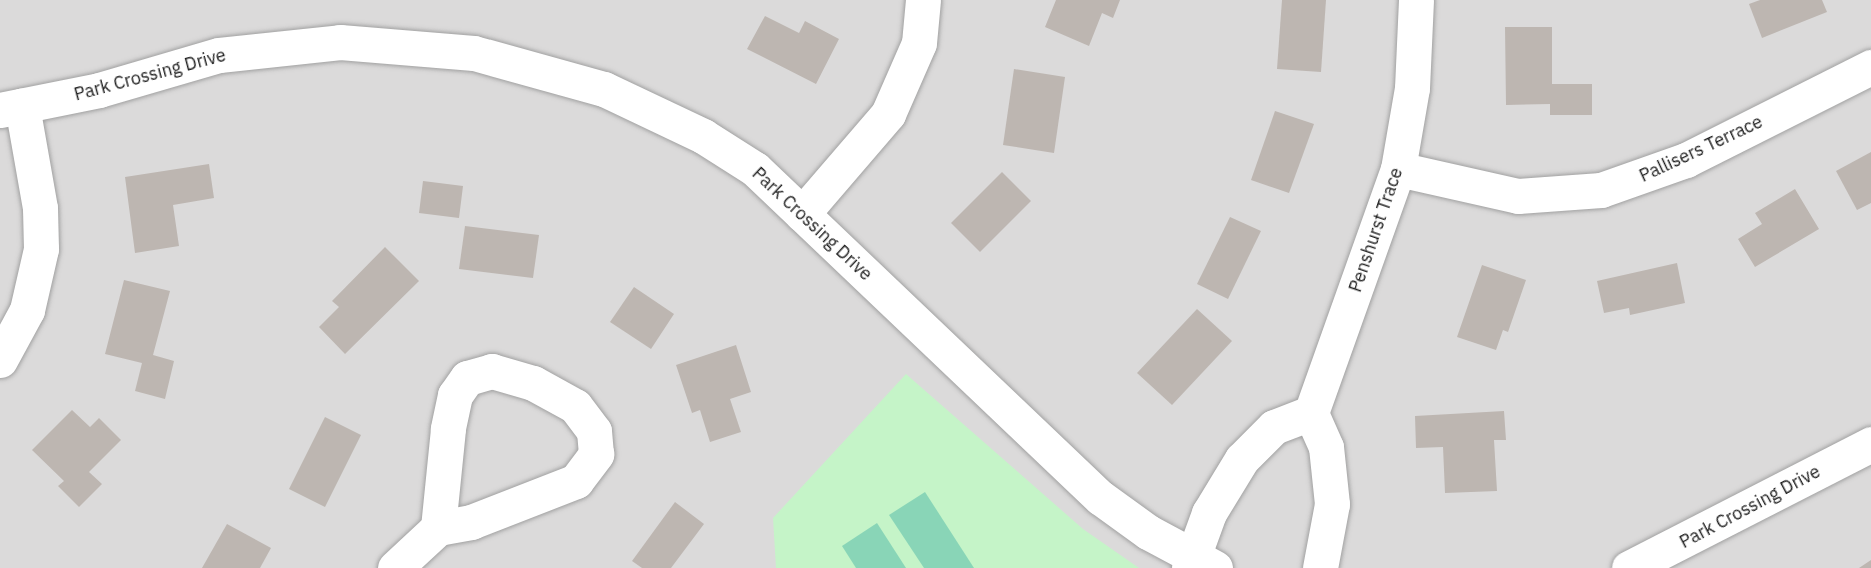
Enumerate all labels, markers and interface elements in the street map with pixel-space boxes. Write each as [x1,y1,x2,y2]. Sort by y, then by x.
street label: Park Crossing Drive [72,44,228,106]
street label: Pallisers Terrace [1636,111,1766,187]
street label: Park Crossing Drive [748,163,876,285]
street label: Penshurst Trace [1345,165,1407,295]
street label: Park Crossing Drive [1676,461,1824,553]

